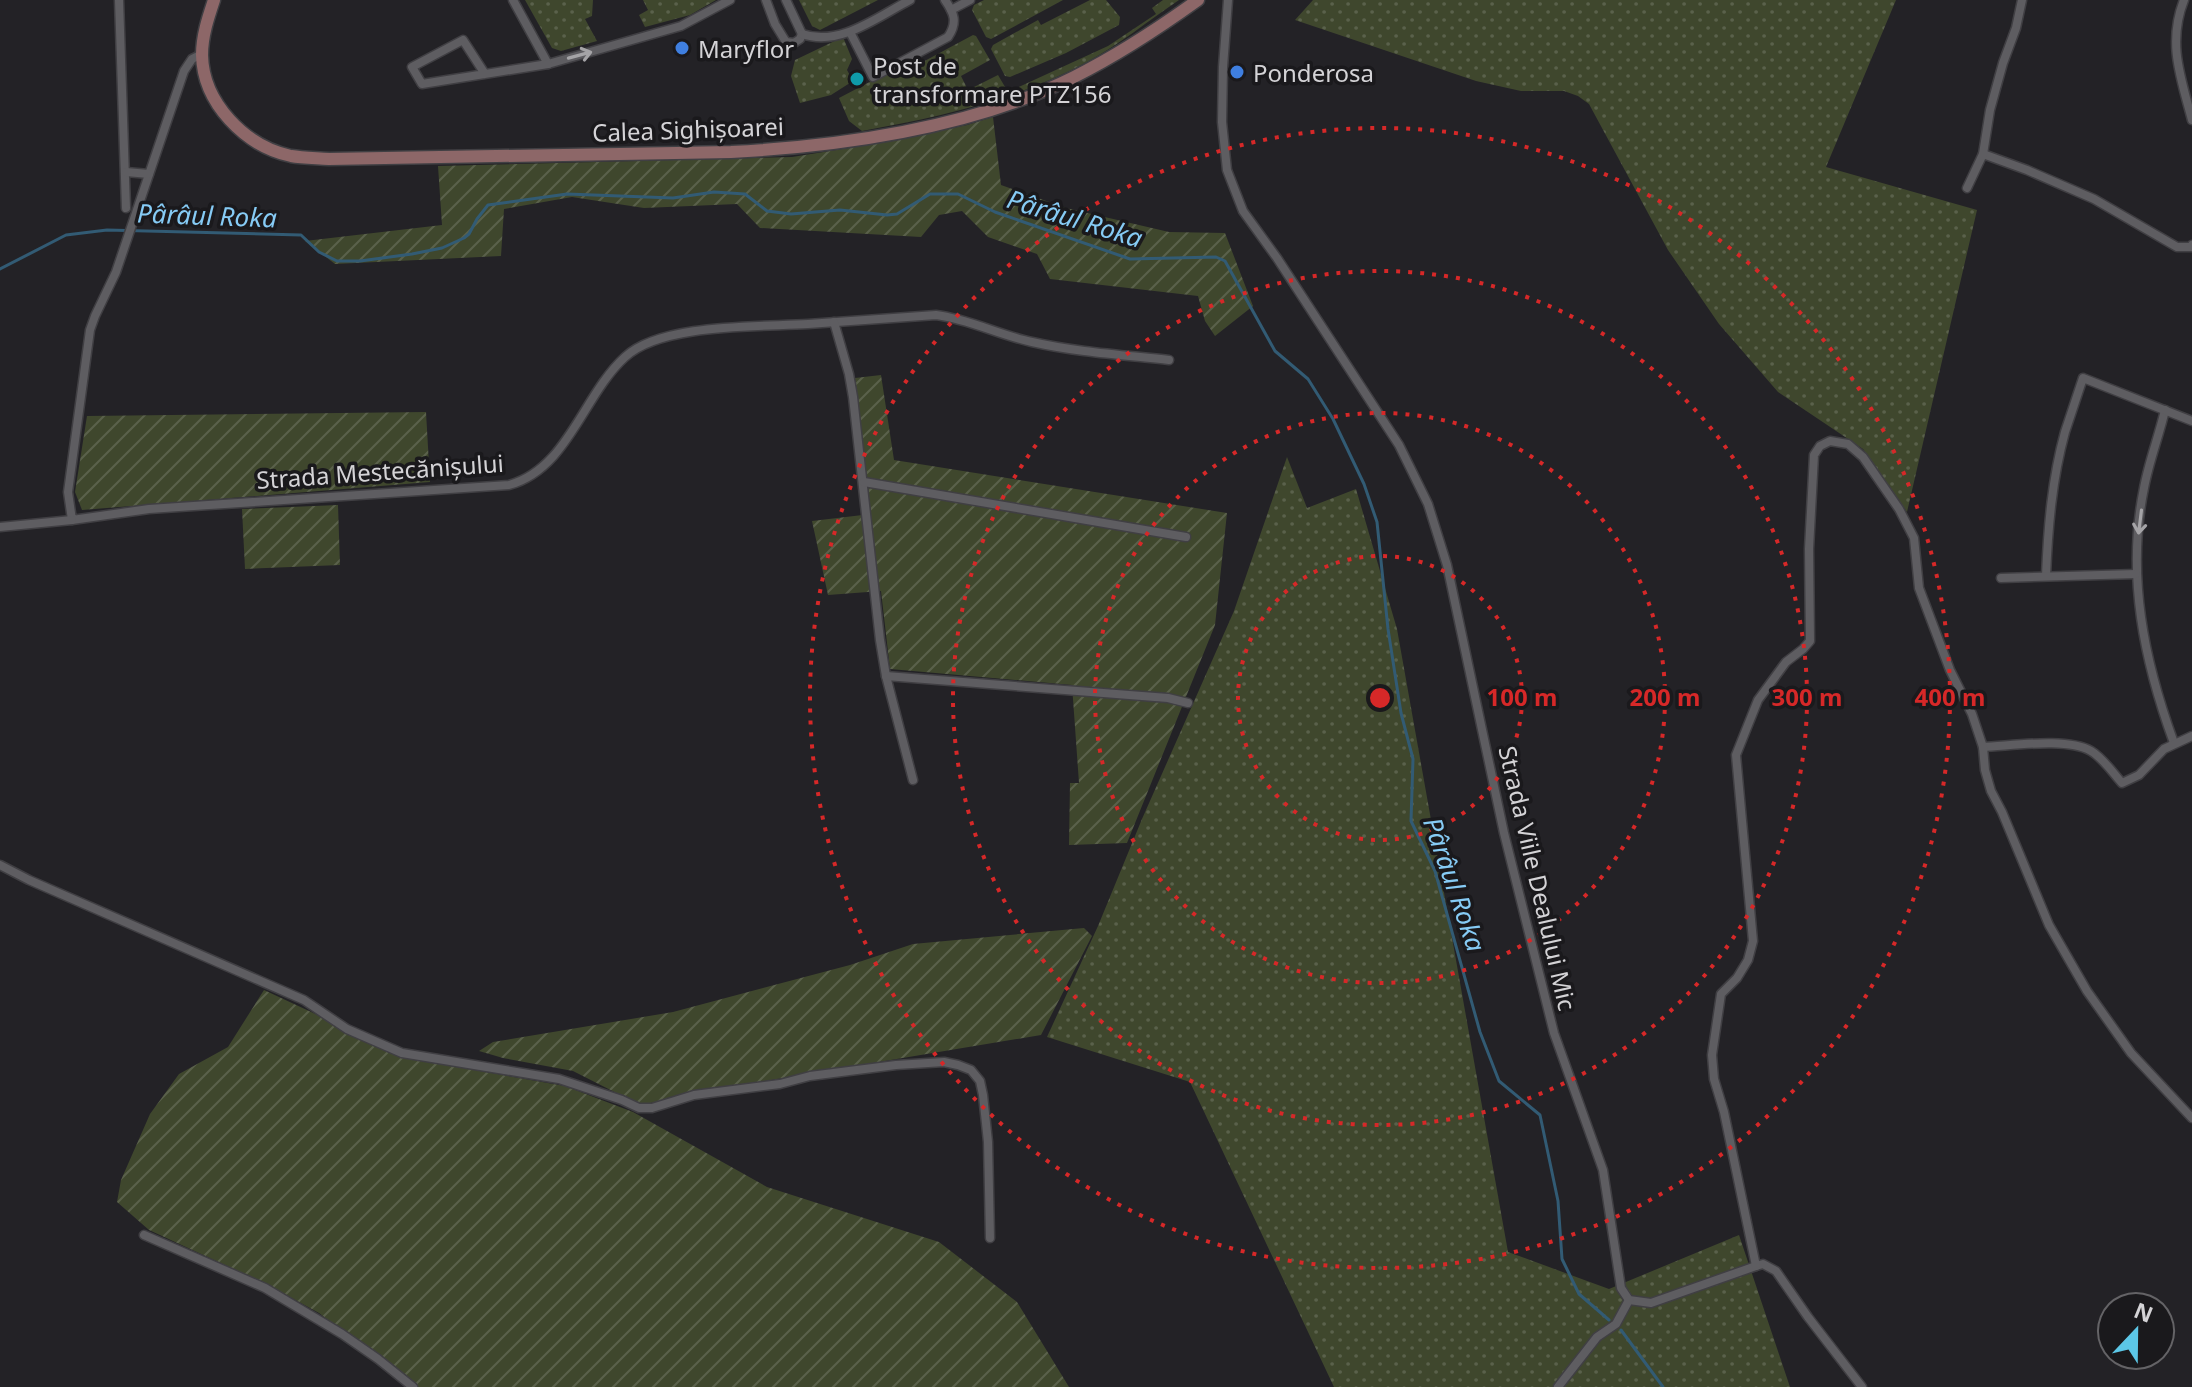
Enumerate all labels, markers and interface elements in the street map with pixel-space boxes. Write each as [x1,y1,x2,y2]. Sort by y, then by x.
place label: Maryflor [698,32,794,65]
marker: Maryflor [673,39,691,57]
one-way arrow [567,47,593,62]
place label: Post de transformare PTZ156 [873,49,1111,110]
place label: Ponderosa [1253,56,1374,89]
marker: Ponderosa [1228,63,1246,81]
marker: Post de transformare PTZ156 [848,70,866,88]
street label: Calea Sighișoarei [592,109,784,149]
water label: Pârâul Roka [1003,180,1147,256]
water label: Pârâul Roka [137,195,278,235]
street label: Strada Mestecănișului [255,446,505,496]
one-way arrow [2132,508,2147,535]
text: 100 m [1487,680,1557,713]
text: 200 m [1630,680,1700,713]
text: 300 m [1772,680,1842,713]
text: 400 m [1915,680,1985,713]
centre of rings [1366,684,1394,712]
street label: Strada Viile Dealului Mic [1492,743,1584,1013]
water label: Pârâul Roka [1415,812,1495,956]
north arrow [2096,1291,2176,1371]
text: N [2130,1294,2158,1329]

